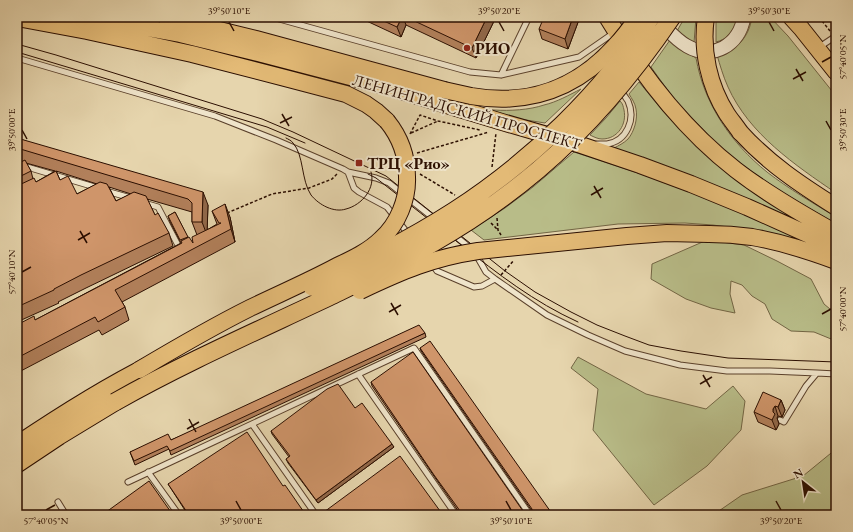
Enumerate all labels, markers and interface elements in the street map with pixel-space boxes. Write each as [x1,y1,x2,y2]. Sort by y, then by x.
text: 39°50'10"E [208,4,251,17]
text: 39°50'20"E [478,4,521,17]
text: 39°50'30"E [748,4,791,17]
text: 57°40'05"N [836,34,849,79]
place label: РИО [475,38,510,59]
marker: РИО [462,43,472,53]
street label: ЛЕНИНГРАДСКИЙ ПРОСПЕКТ [350,69,584,155]
text: 39°50'00"E [5,108,18,151]
text: 39°50'30"E [836,108,849,151]
place label: ТРЦ «Рио» [367,153,450,174]
marker: ТРЦ «Рио» [354,158,364,168]
text: 57°40'10"N [5,249,18,294]
text: 57°40'00"N [836,286,849,331]
north arrow [783,462,823,502]
text: N [791,465,805,482]
text: 57°40'05"N [24,514,69,527]
text: 39°50'00"E [220,514,263,527]
text: 39°50'10"E [490,514,533,527]
text: 39°50'20"E [760,514,803,527]

